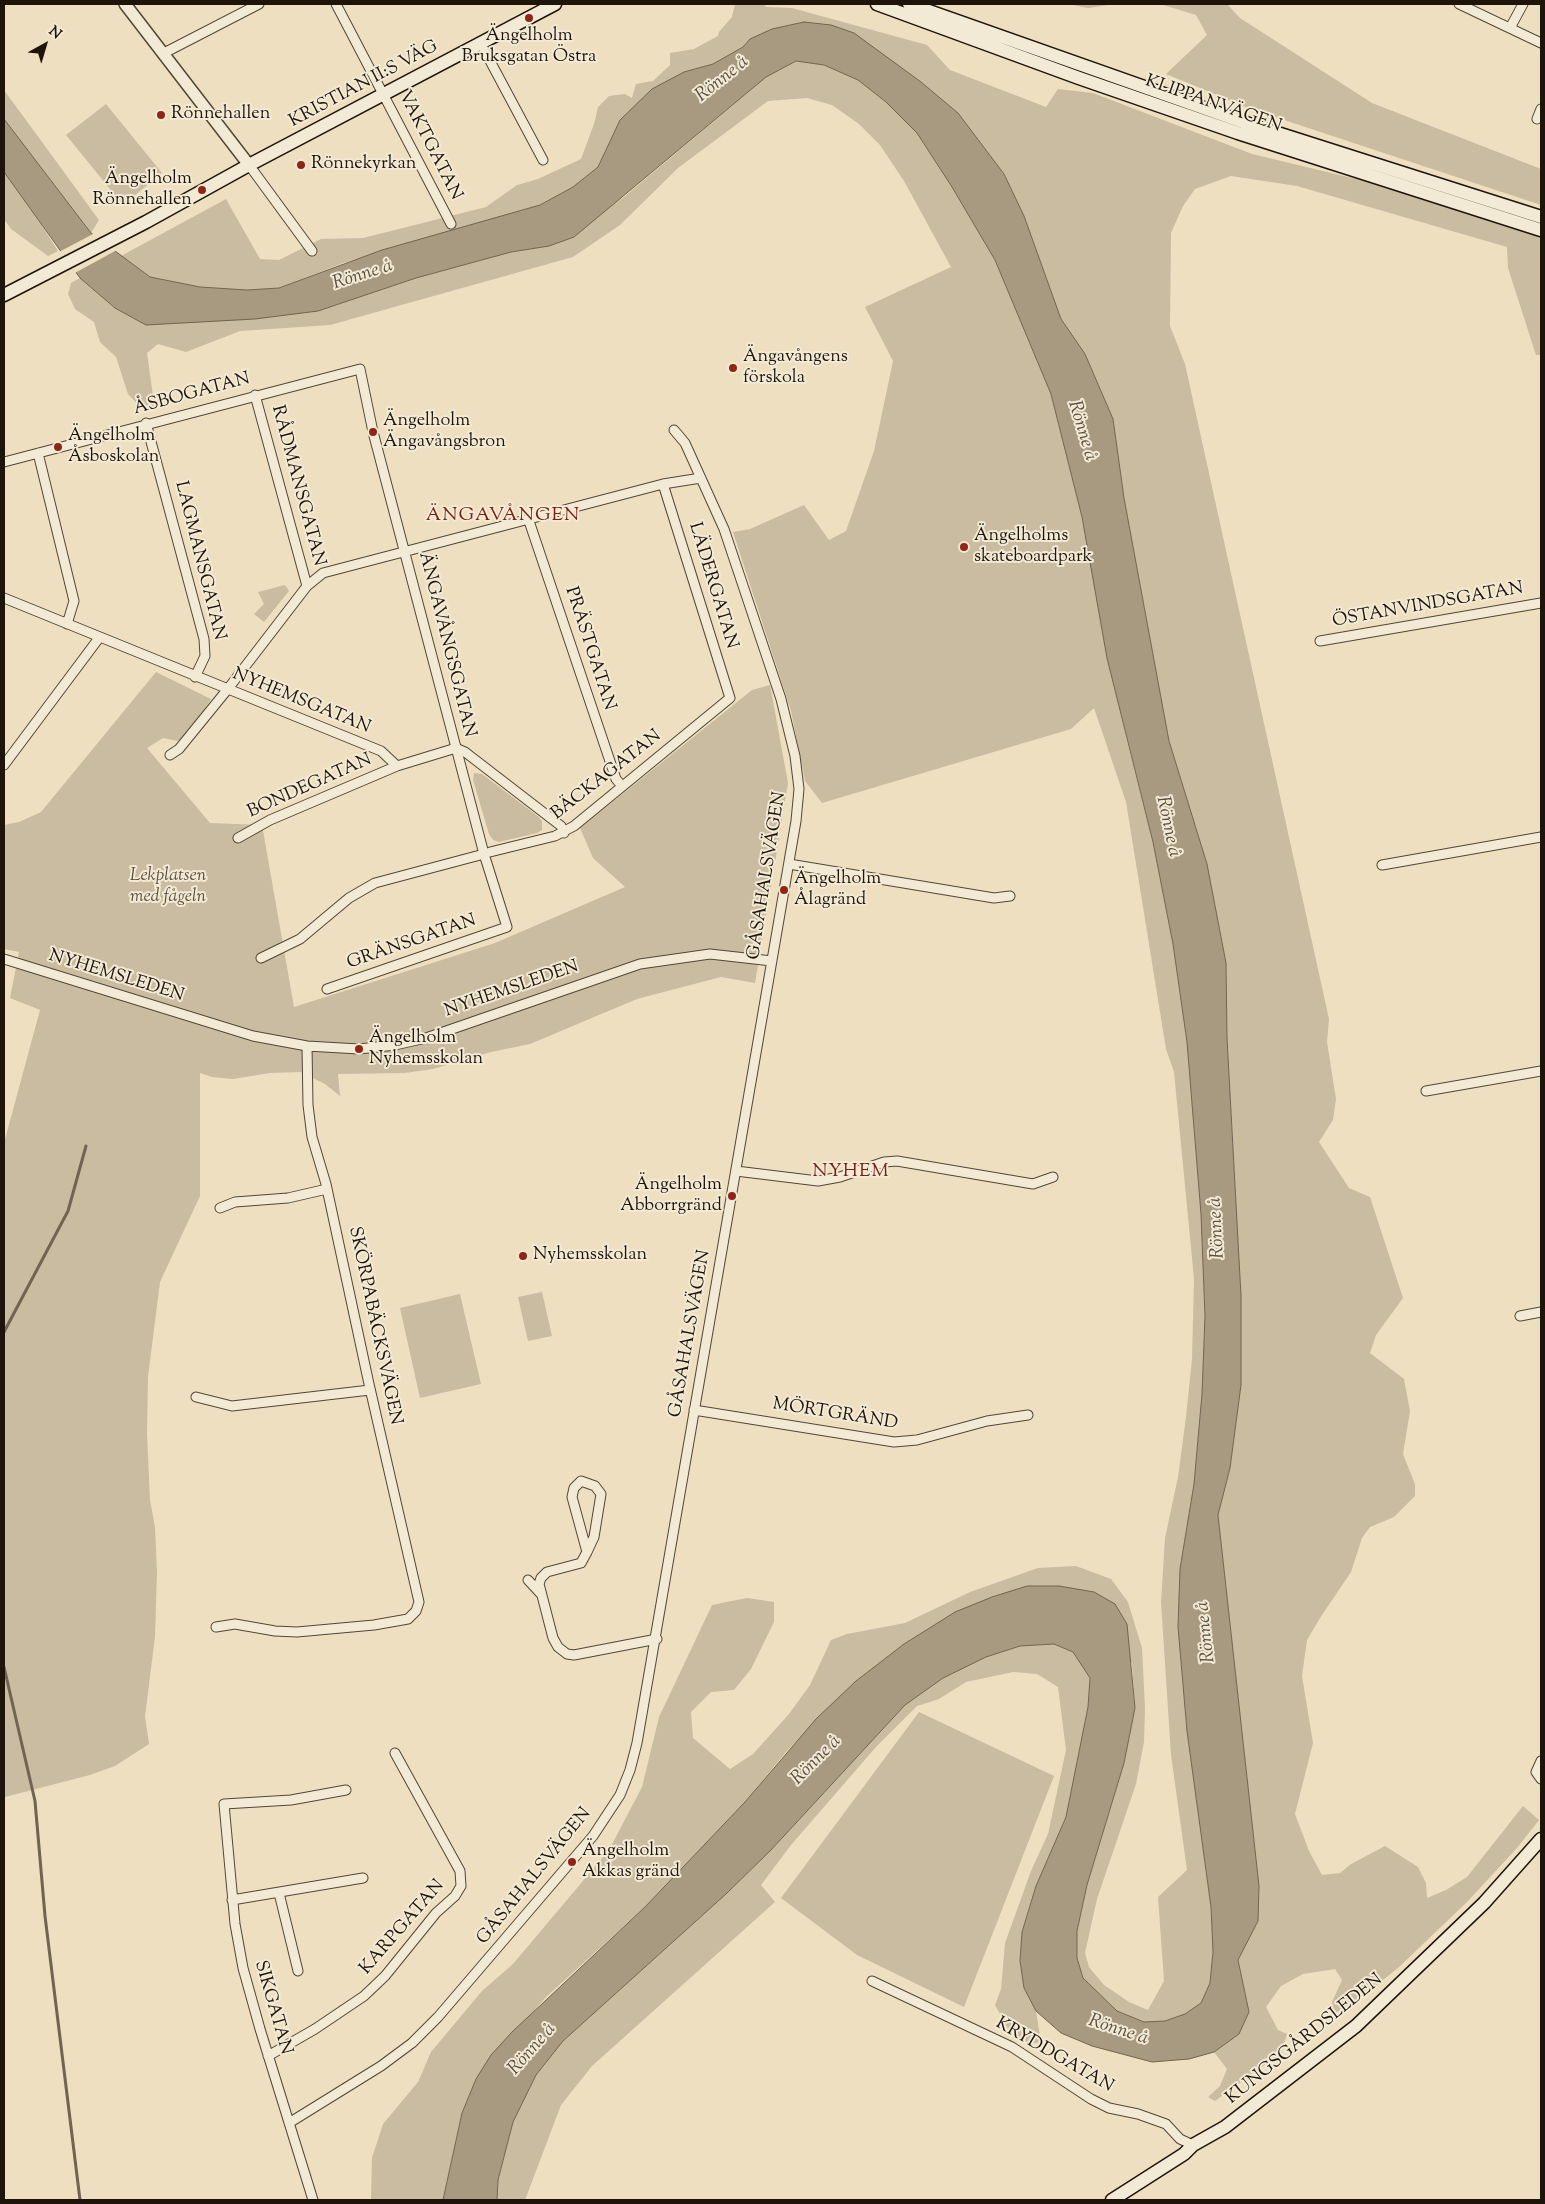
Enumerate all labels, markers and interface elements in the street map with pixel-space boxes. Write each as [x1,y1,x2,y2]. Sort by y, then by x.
marker: Ängelholm Bruksgatan Östra [523,12,535,24]
north arrow [20,20,70,70]
text: N [44,22,65,45]
place label: Ängelholm Bruksgatan Östra [462,26,596,68]
street label: KRISTIAN II:S VÄG [286,37,442,133]
water label: Rönne å [692,52,754,108]
street label: KLIPPANVÄGEN [1142,71,1284,139]
street label: VAKTGATAN [392,88,466,204]
place label: Rönnehallen [171,104,270,126]
marker: Rönnehallen [155,109,167,121]
place label: Rönnekyrkan [311,154,416,176]
marker: Rönnekyrkan [295,159,307,171]
place label: Ängelholm Rönnehallen [93,169,192,212]
marker: Ängelholm Rönnehallen [196,184,208,196]
water label: Rönne å [330,256,396,296]
place label: Ängavångens förskola [743,347,848,389]
marker: Ängavångens förskola [727,362,739,374]
street label: ÅSBOGATAN [131,369,253,421]
water label: Rönne å [1061,398,1101,464]
street label: RÅDMANSGATAN [265,403,329,569]
place label: Ängelholm Ängavångsbron [383,411,506,454]
place label: Ängelholm Åsboskolan [68,426,159,468]
marker: Ängelholm Ängavångsbron [367,426,379,438]
marker: Ängelholm Åsboskolan [52,441,64,453]
street label: LAGMANSGATAN [169,479,229,643]
district label: ÄNGAVÅNGEN [425,506,581,528]
street label: LÄDERGATAN [683,520,741,652]
place label: Ängelholms skateboardpark [974,526,1092,568]
marker: Ängelholms skateboardpark [958,541,970,553]
street label: ÄNGAVÅNGSGATAN [413,550,479,740]
street label: ÖSTANVINDSGATAN [1331,579,1525,633]
street label: PRÄSTGATAN [559,585,619,713]
street label: NYHEMSGATAN [229,664,373,740]
street label: BÄCKAGATAN [548,726,666,826]
street label: BONDEGATAN [245,750,375,824]
street label: GÅSAHALSVÄGEN [744,790,792,962]
water label: Rönne å [1149,795,1185,859]
park label: Lekplatsen med fågeln [130,866,206,909]
place label: Ängelholm Ålagränd [794,869,881,912]
marker: Ängelholm Ålagränd [778,884,790,896]
street label: GRÄNSGATAN [345,911,479,975]
street label: NYHEMSLEDEN [46,946,186,1008]
street label: NYHEMSLEDEN [442,957,582,1023]
place label: Ängelholm Nyhemsskolan [369,1028,483,1070]
marker: Ängelholm Nyhemsskolan [353,1043,365,1055]
district label: NYHEM [812,1162,890,1184]
place label: Ängelholm Abborrgränd [620,1175,722,1218]
marker: Ängelholm Abborrgränd [726,1190,738,1202]
water label: Rönne å [1205,1197,1231,1259]
street label: SKÖRPABÄCKSVÄGEN [342,1225,406,1427]
place label: Nyhemsskolan [533,1245,647,1267]
street label: GÅSAHALSVÄGEN [666,1249,716,1419]
marker: Nyhemsskolan [517,1250,529,1262]
street label: MÖRTGRÄND [771,1394,899,1436]
water label: Rönne å [1192,1600,1222,1664]
water label: Rönne å [787,1731,847,1791]
street label: GÅSAHALSVÄGEN [473,1804,597,1950]
place label: Ängelholm Akkas gränd [582,1841,680,1884]
marker: Ängelholm Akkas gränd [566,1856,578,1868]
street label: KARPGATAN [356,1876,450,1980]
street label: SIKGATAN [248,1959,296,2057]
street label: KUNGSGÅRDSLEDEN [1222,1970,1388,2110]
water label: Rönne å [1085,2011,1151,2051]
street label: KRYDDGATAN [991,2013,1117,2099]
water label: Rönne å [504,2019,562,2081]

